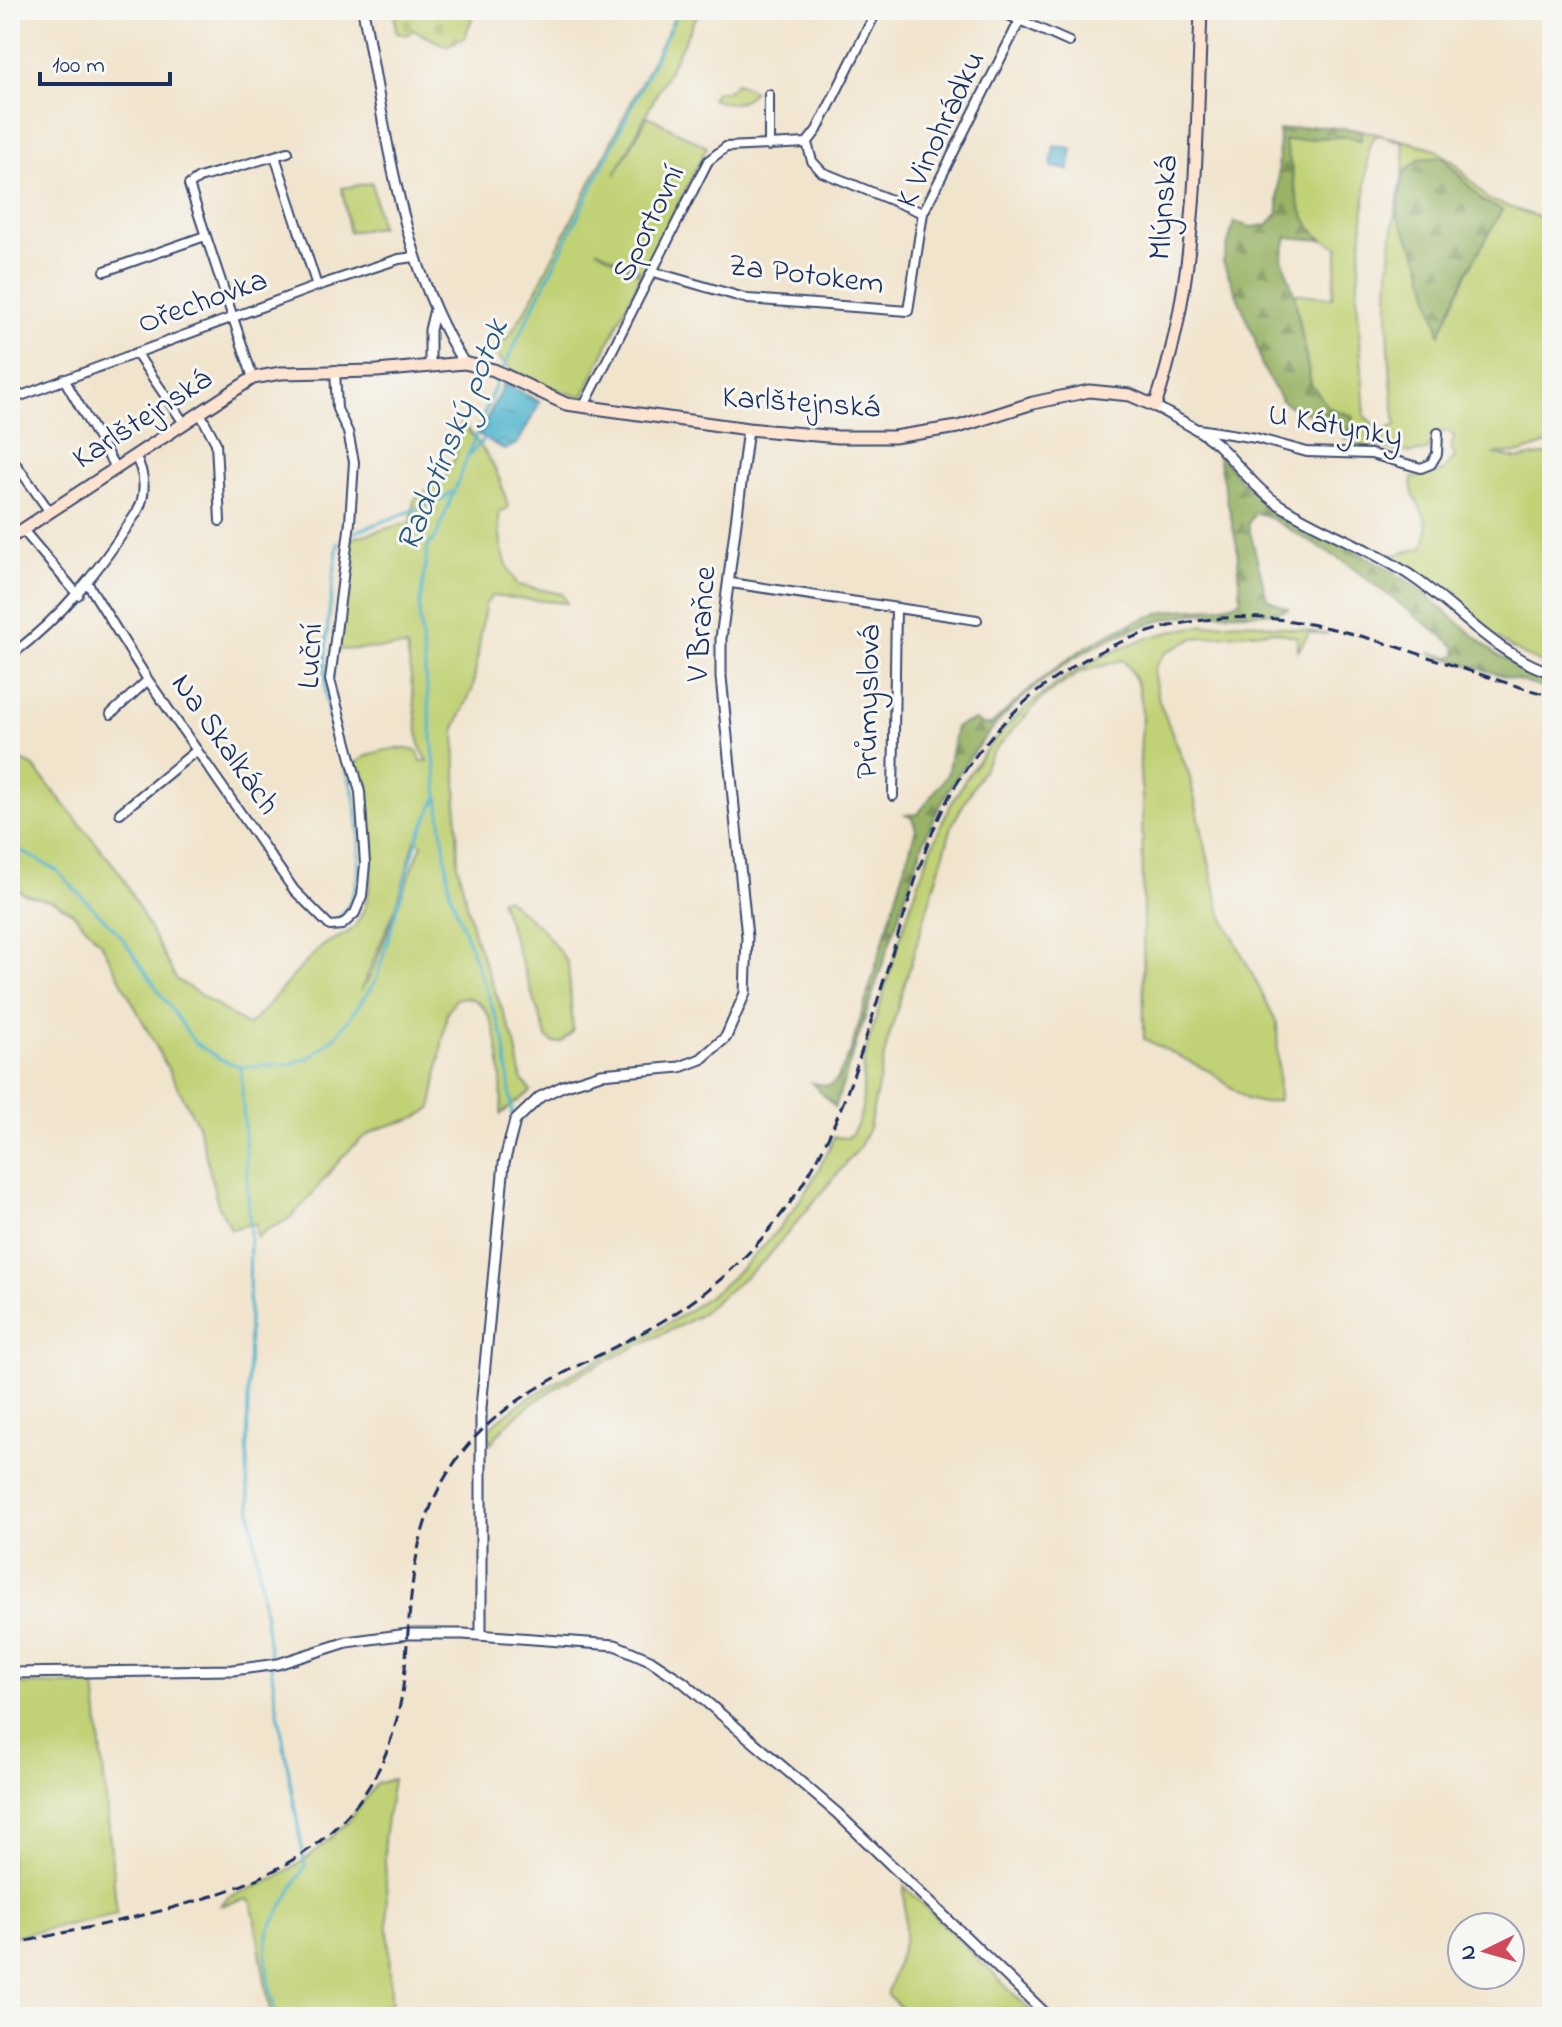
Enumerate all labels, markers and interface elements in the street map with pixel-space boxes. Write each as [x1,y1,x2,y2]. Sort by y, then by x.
scale bar [40,36,170,86]
street label: K Vinohrádku [885,44,999,216]
text: 100 m [52,49,105,84]
street label: Mlýnská [1138,154,1192,262]
street label: Sportovní [601,157,699,291]
street label: Za Potokem [726,243,886,309]
street label: Ořechovka [132,258,274,348]
water label: Radotínský potok [385,310,524,560]
street label: Karlštejnská [64,357,222,483]
street label: Karlštejnská [720,375,882,433]
street label: U Kátynky [1264,392,1406,462]
street label: V Braňce [675,564,731,685]
street label: Luční [287,622,337,690]
street label: Průmyslová [845,624,895,780]
street label: Na Skalkách [158,664,290,826]
north arrow [1446,1911,1526,1991]
text: N [1452,1944,1486,1961]

